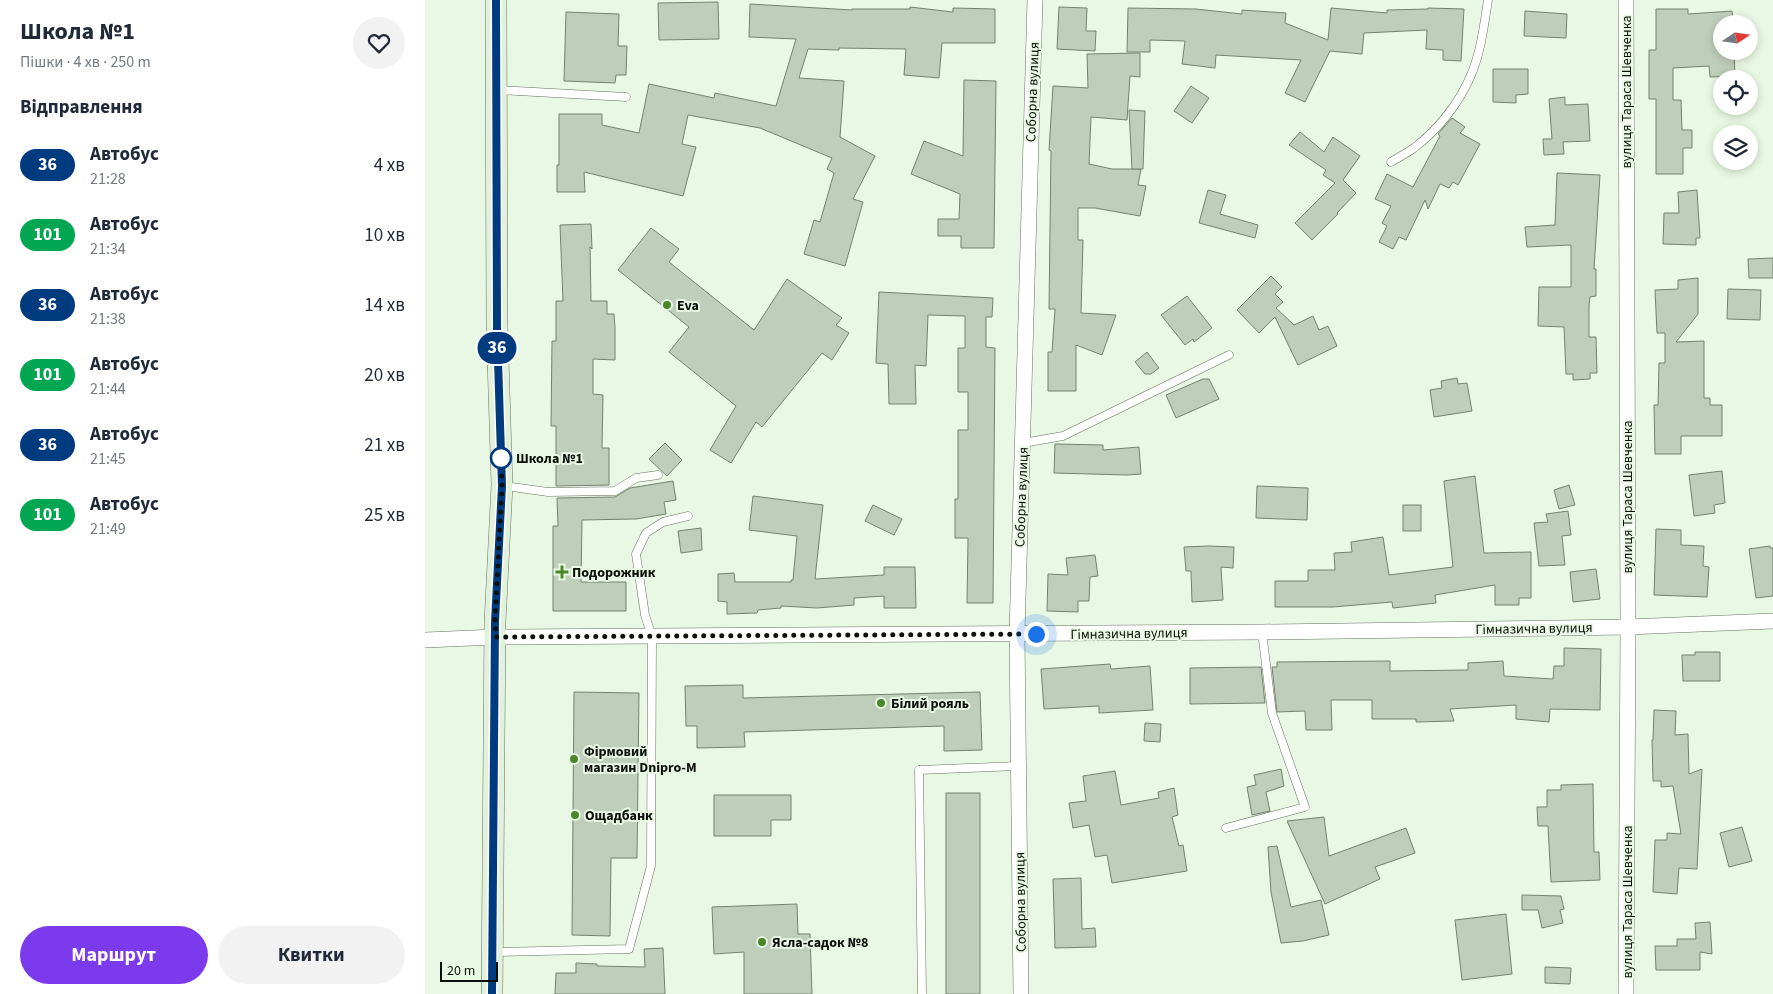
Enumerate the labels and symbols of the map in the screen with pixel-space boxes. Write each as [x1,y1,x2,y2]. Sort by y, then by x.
north arrow [1713,15,1757,60]
street label: вулиця Тараса Шевченка [1617,16,1637,168]
street label: Соборна вулиця [1021,42,1045,142]
place label: Eva [677,296,699,316]
marker: Eva [661,299,673,311]
line badge: 36 [475,332,519,364]
street label: вулиця Тараса Шевченка [1618,421,1638,573]
marker: Школа №1 [490,447,512,469]
street label: Соборна вулиця [1010,447,1034,547]
place label: Школа №1 [516,449,583,469]
place label: Подорожник [572,563,656,583]
marker: Подорожник [556,566,568,578]
street label: Гімназична вулиця [1475,618,1593,640]
your location [1024,622,1049,647]
street label: Гімназична вулиця [1070,623,1188,645]
place label: Білий рояль [891,694,969,714]
marker: Білий рояль [875,697,887,709]
place label: Фірмовий магазин Dnipro-M [584,742,697,778]
marker: Фірмовий магазин Dnipro-M [568,753,580,765]
place label: Ощадбанк [585,806,653,826]
marker: Ощадбанк [569,809,581,821]
street label: вулиця Тараса Шевченка [1618,826,1638,978]
street label: Соборна вулиця [1010,852,1032,952]
place label: Ясла-садок №8 [772,933,868,953]
marker: Ясла-садок №8 [756,936,768,948]
scale bar [440,959,497,982]

